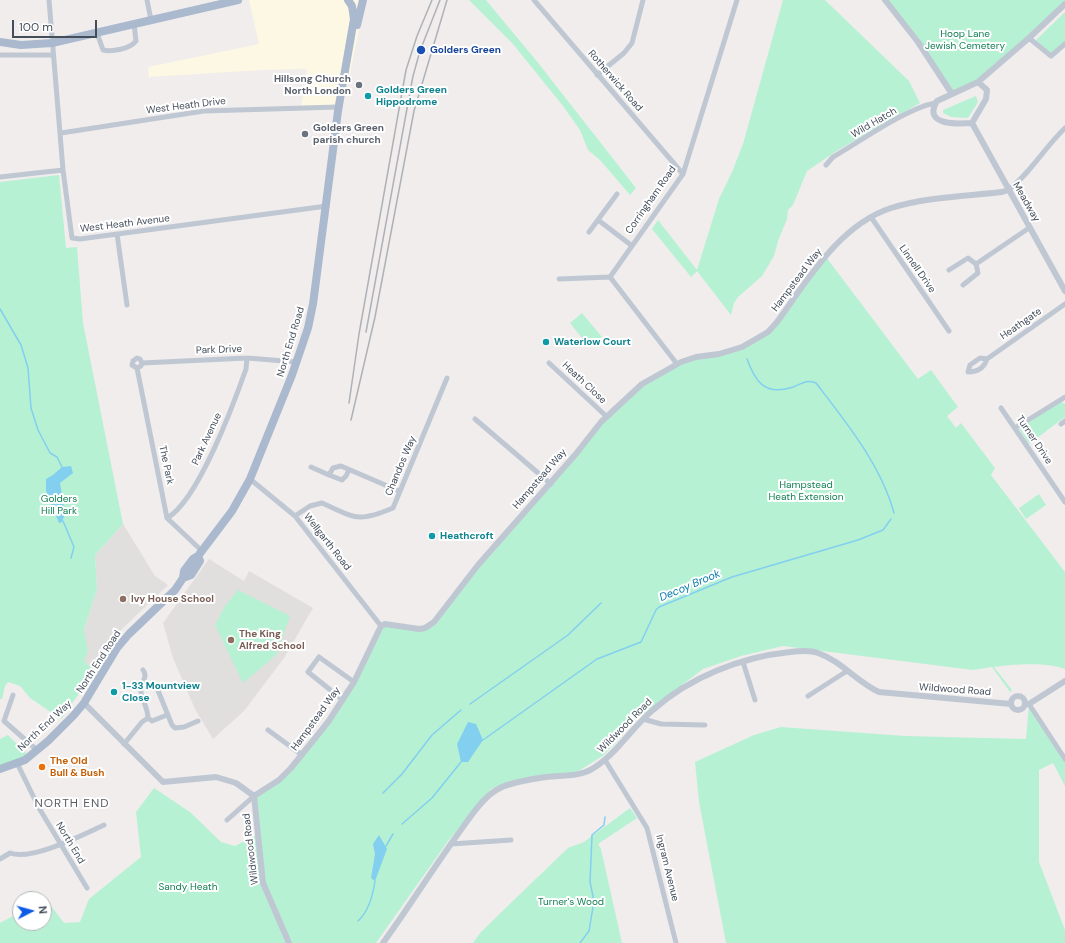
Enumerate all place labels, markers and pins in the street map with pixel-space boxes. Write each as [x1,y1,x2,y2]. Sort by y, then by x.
marker: Golders Green [415,44,427,56]
place label: Golders Green [430,44,501,56]
place label: Hillsong Church North London [274,73,351,96]
marker: Hillsong Church North London [354,80,364,90]
place label: Golders Green Hippodrome [376,84,447,108]
marker: Golders Green Hippodrome [363,91,373,101]
place label: Golders Green parish church [313,122,384,146]
marker: Golders Green parish church [300,129,310,139]
place label: Waterlow Court [554,336,631,348]
marker: Waterlow Court [541,337,551,347]
place label: Heathcroft [440,530,494,542]
marker: Heathcroft [427,531,437,541]
place label: Ivy House School [131,593,214,605]
marker: Ivy House School [118,594,128,604]
place label: The King Alfred School [239,628,305,652]
marker: The King Alfred School [226,635,236,645]
place label: 1-33 Mountview Close [122,680,200,704]
marker: 1-33 Mountview Close [109,687,119,697]
place label: The Old Bull & Bush [50,755,104,778]
marker: The Old Bull & Bush [37,762,47,772]

